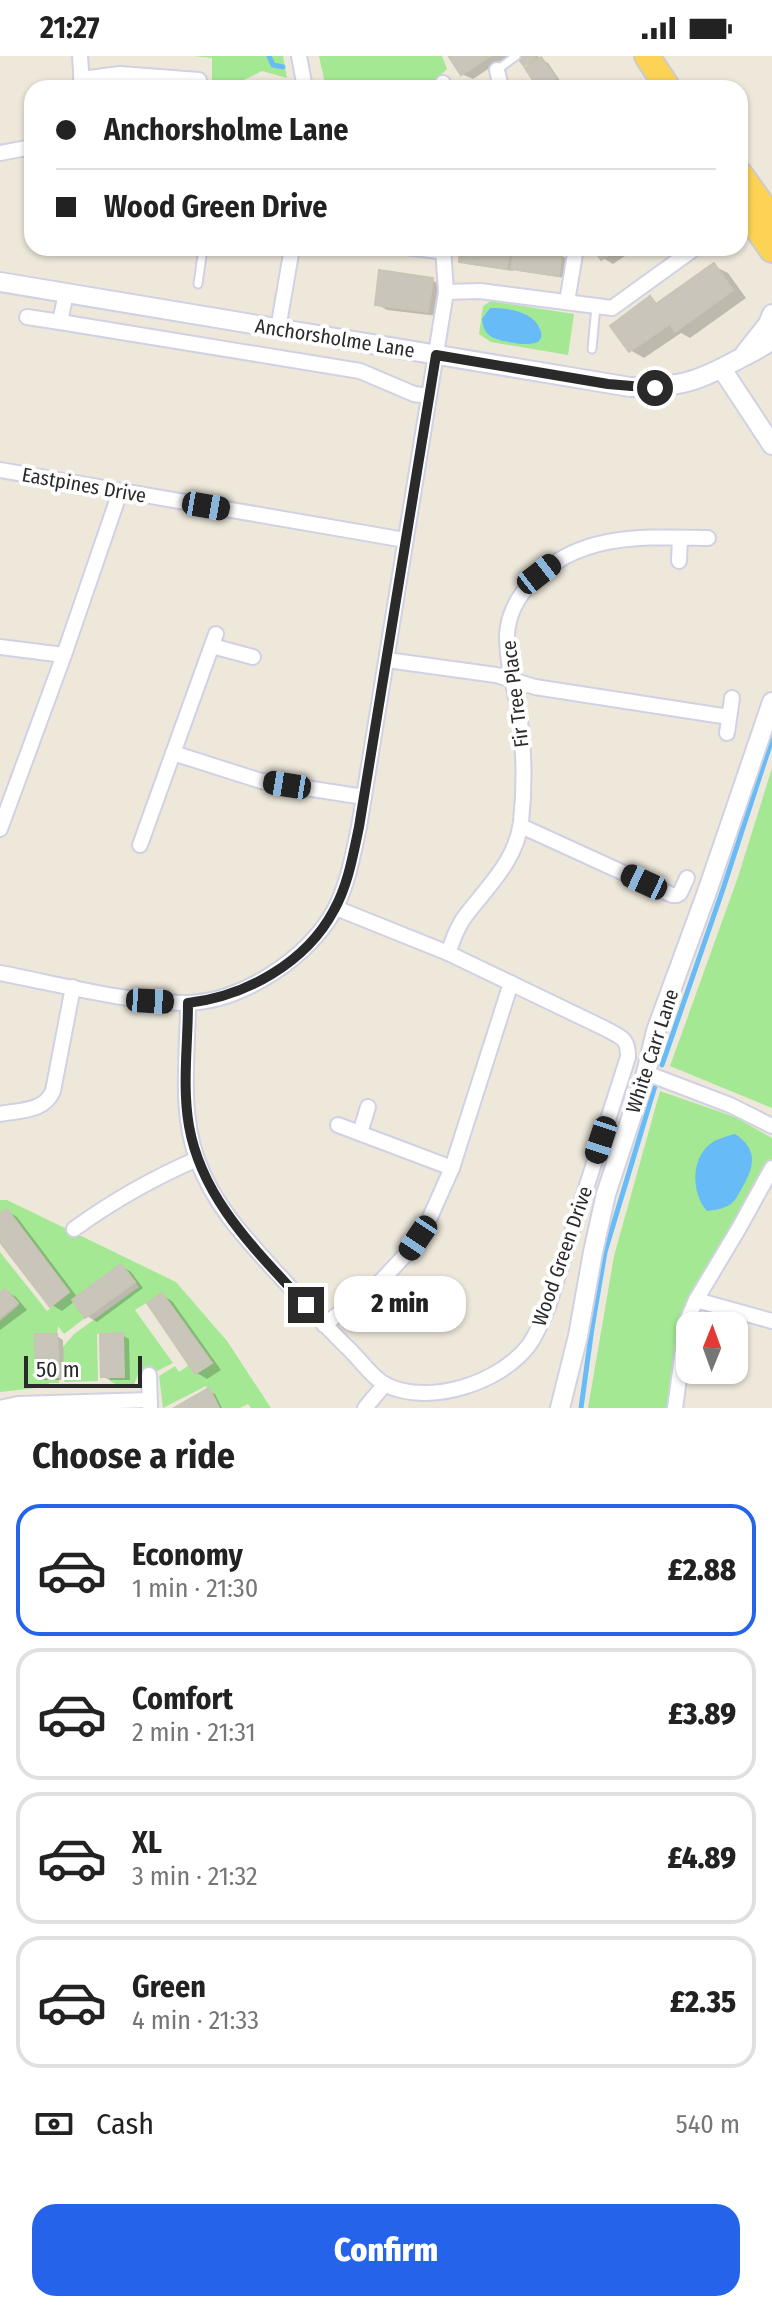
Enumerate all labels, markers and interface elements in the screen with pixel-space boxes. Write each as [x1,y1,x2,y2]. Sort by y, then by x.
text: 21:27 [40,10,99,46]
text: Anchorsholme Lane [104,112,349,148]
text: Wood Green Drive [104,189,327,225]
street label: Anchorsholme Lane [254,314,416,362]
route start [637,370,673,406]
street label: Eastpines Drive [20,462,148,508]
car [180,490,232,522]
car [513,550,565,598]
street label: Fir Tree Place [497,639,533,749]
car [261,769,313,801]
car [617,861,671,903]
street label: White Carr Lane [621,986,683,1116]
car [125,988,175,1014]
car [582,1113,620,1167]
street label: Wood Green Drive [527,1183,597,1329]
car [395,1211,441,1265]
callout: 2 min [334,1277,466,1333]
route end [288,1287,324,1323]
text: 2 min [371,1288,429,1319]
north arrow [676,1312,748,1384]
map controls [676,1312,748,1384]
scale bar [24,1352,142,1388]
text: 50 m [36,1356,80,1383]
text: Choose a ride [32,1434,235,1478]
icon: car [36,1534,108,1606]
text: Economy [132,1537,243,1573]
text: £2.88 [668,1552,736,1588]
text: 1 min · 21:30 [132,1573,258,1604]
icon: car [36,1678,108,1750]
text: Comfort [132,1681,233,1717]
text: £3.89 [668,1696,736,1732]
text: 2 min · 21:31 [132,1717,256,1748]
icon: car [36,1822,108,1894]
text: XL [132,1825,162,1861]
text: £4.89 [667,1840,736,1876]
text: 3 min · 21:32 [132,1861,258,1892]
icon: car [36,1966,108,2038]
text: Green [132,1969,206,2005]
text: £2.35 [670,1984,736,2020]
text: 4 min · 21:33 [132,2005,259,2036]
icon: cash [32,2102,76,2146]
text: Cash [96,2106,154,2142]
text: 540 m [676,2109,740,2140]
button: Confirm [32,2204,740,2296]

